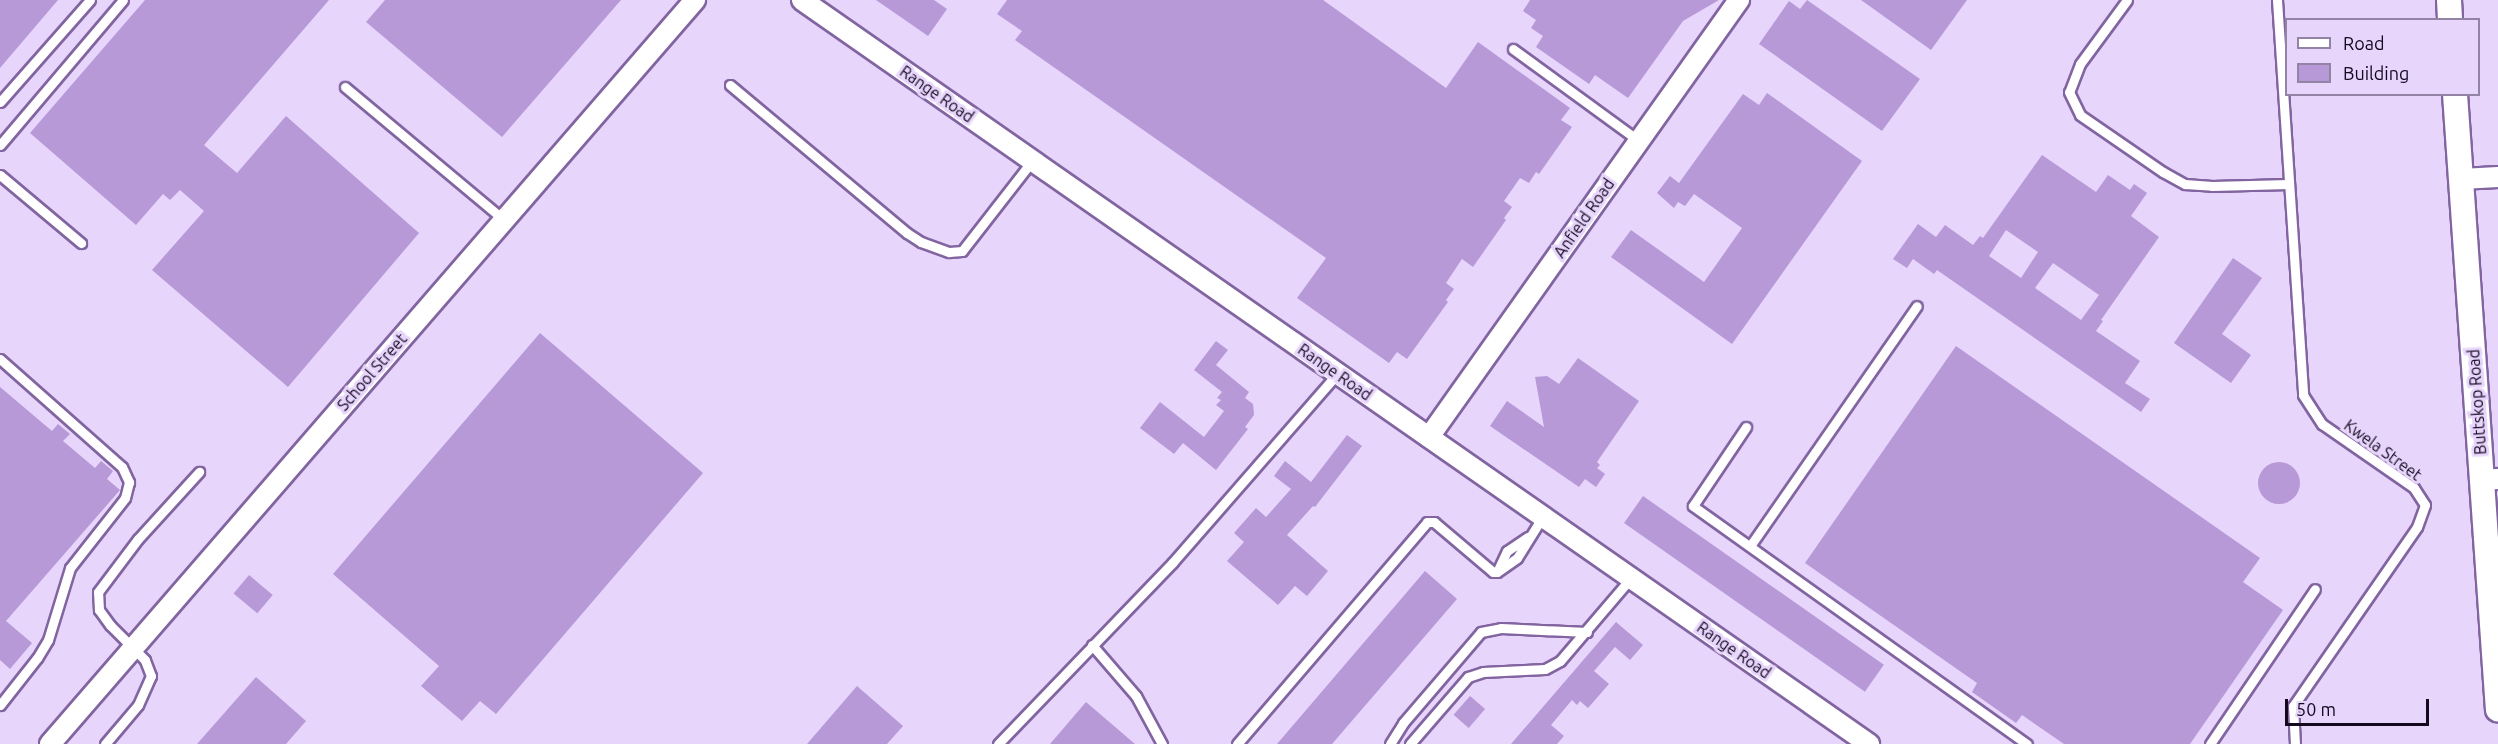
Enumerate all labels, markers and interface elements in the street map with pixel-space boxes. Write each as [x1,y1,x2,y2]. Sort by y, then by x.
legend [2285,18,2480,96]
text: Road [2343,33,2385,53]
street label: Range Road [896,62,978,126]
text: Building [2343,63,2409,83]
street label: Anfield Road [1550,175,1618,261]
street label: School Street [333,329,411,415]
street label: Range Road [1294,340,1376,404]
street label: Buttskop Road [2464,349,2490,455]
street label: Kwela Street [2340,415,2426,485]
street label: Range Road [1693,618,1775,682]
scale bar [2288,687,2432,725]
text: 50 m [2296,699,2336,719]

